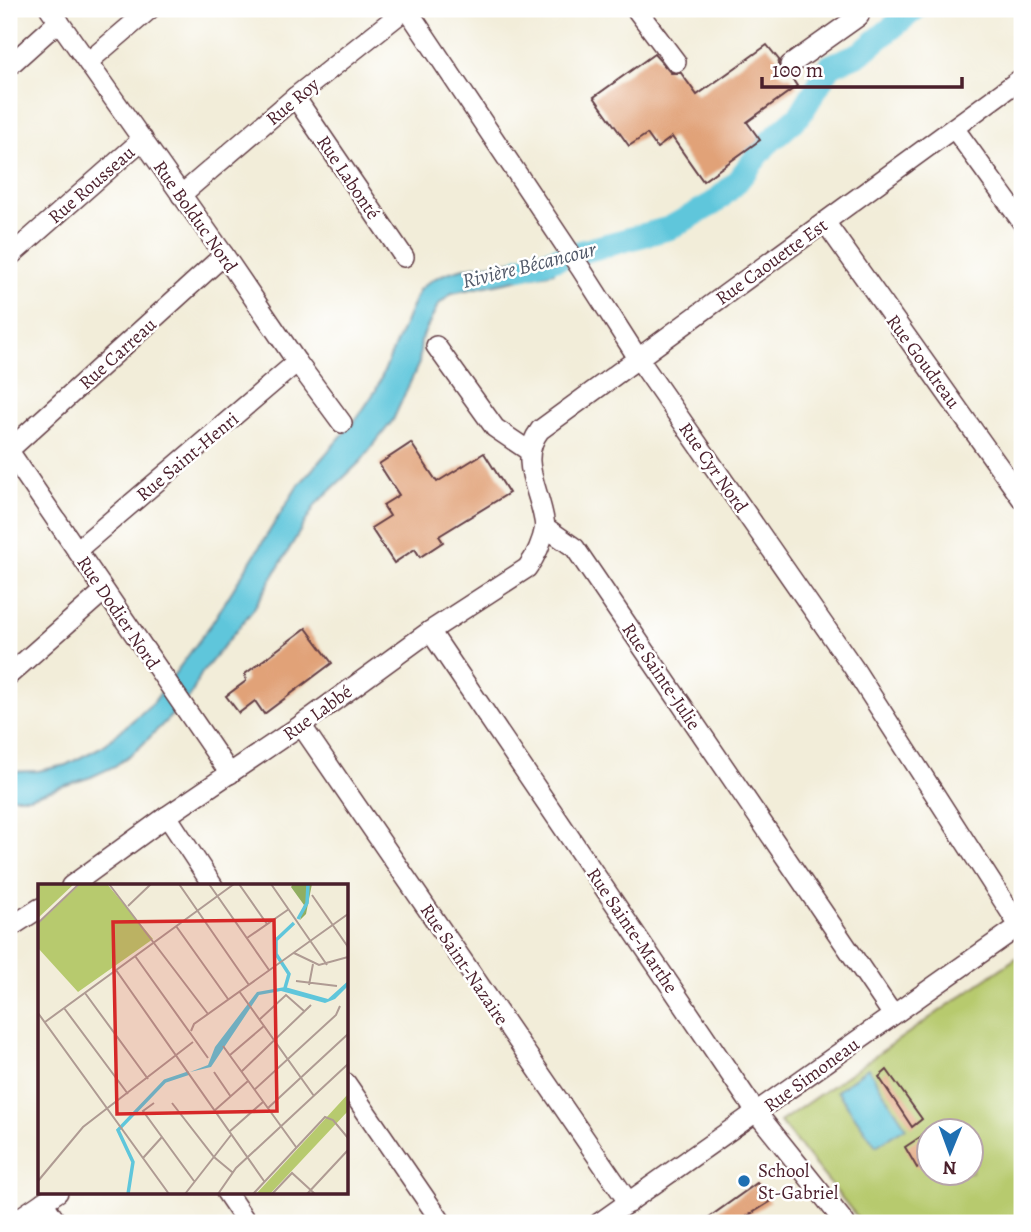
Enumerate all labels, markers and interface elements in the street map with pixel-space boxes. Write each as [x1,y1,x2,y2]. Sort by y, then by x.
scale bar [762,46,961,90]
text: 100 m [772,56,823,84]
street label: Rue Roy [260,71,325,132]
street label: Rue Labonté [310,130,386,225]
street label: Rue Rousseau [43,139,141,230]
street label: Rue Bolduc Nord [147,155,244,278]
street label: Rue Caouette Est [710,212,833,311]
water label: Rivière Bécancour [459,235,600,295]
street label: Rue Goudreau [880,309,967,415]
street label: Rue Carreau [73,311,163,396]
street label: Rue Saint-Henri [131,406,244,507]
street label: Rue Cyr Nord [672,417,754,519]
street label: Rue Dodier Nord [71,551,166,675]
street label: Rue Sainte-Julie [616,618,707,735]
street label: Rue Labbé [278,679,358,747]
street label: Rue Sainte-Marthe [580,863,684,998]
inset map [38,884,348,1194]
street label: Rue Saint-Nazaire [414,899,515,1030]
street label: Rue Simoneau [759,1031,865,1118]
north arrow [916,1116,986,1186]
text: N [942,1155,957,1181]
place label: School St-Gabriel [758,1158,839,1206]
marker: School St-Gabriel [736,1173,752,1189]

